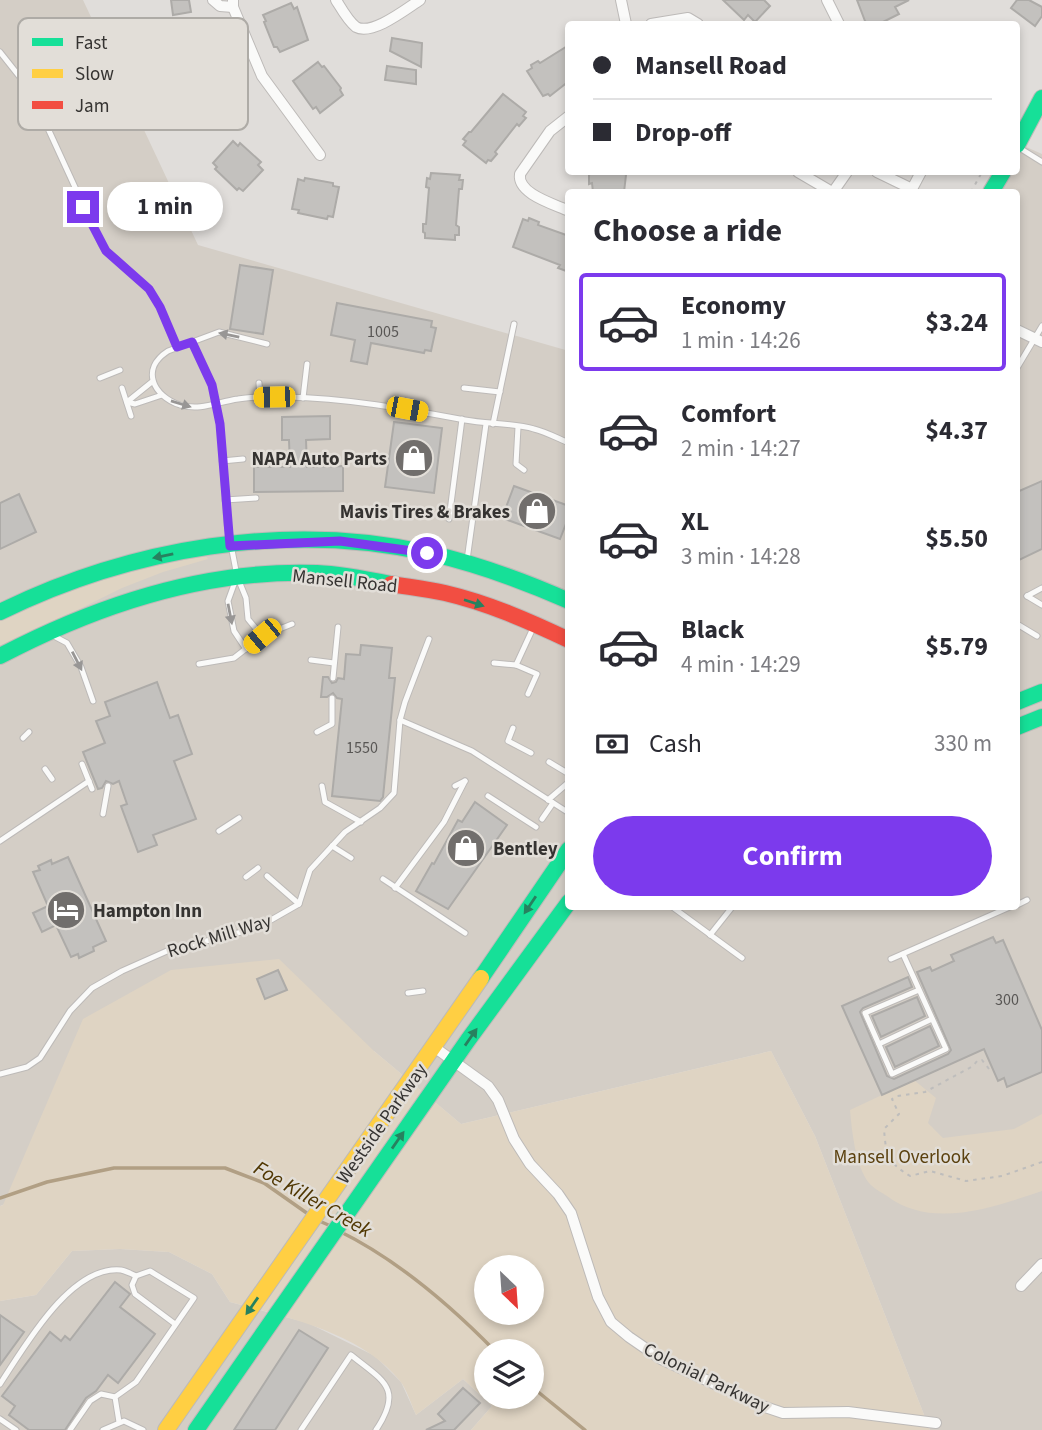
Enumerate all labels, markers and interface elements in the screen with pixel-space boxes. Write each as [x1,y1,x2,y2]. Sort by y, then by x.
legend [18,18,248,130]
text: Fast [75,30,108,57]
text: Mansell Road [635,47,787,84]
text: Slow [75,61,114,88]
text: Jam [75,93,109,120]
text: Drop-off [635,114,731,151]
callout: 1 min [108,182,223,232]
text: 1 min [137,190,193,223]
route end [67,191,99,223]
text: Choose a ride [593,208,782,254]
text: Economy [681,287,786,324]
icon: car [597,291,660,354]
text: $3.24 [925,304,988,341]
house number: 1005 [367,321,399,343]
text: 1 min · 14:26 [681,324,801,357]
one-way arrow [218,329,240,340]
car [253,386,296,408]
car [385,395,430,423]
text: Comfort [681,395,776,432]
one-way arrow [171,399,192,409]
icon: car [597,399,660,462]
text: $4.37 [925,412,988,449]
text: 2 min · 14:27 [681,432,801,465]
shop icon: NAPA Auto Parts [393,437,435,479]
place label: NAPA Auto Parts [252,446,387,473]
shop icon: Mavis Tires & Brakes [516,490,558,532]
place label: Mavis Tires & Brakes [340,499,510,526]
text: XL [681,503,709,540]
icon: car [597,507,660,570]
text: $5.50 [925,520,988,557]
route start [411,537,443,569]
text: 3 min · 14:28 [681,540,801,573]
one-way arrow [152,551,174,562]
street label: Mansell Road [291,563,399,600]
one-way arrow [463,598,484,608]
one-way arrow [225,603,236,625]
text: Black [681,611,744,648]
car [240,614,285,658]
icon: car [597,615,660,678]
text: $5.79 [925,628,988,665]
text: 4 min · 14:29 [681,648,801,681]
one-way arrow [71,651,82,671]
icon: cash [593,725,631,763]
text: Cash [649,725,702,762]
text: 330 m [934,727,992,760]
house number: 1550 [346,737,378,759]
button: Confirm [593,816,992,896]
shop icon: Bentley [445,827,487,869]
place label: Bentley [493,836,558,863]
hotel icon: Hampton Inn [45,889,87,931]
one-way arrow [524,895,537,915]
place label: Hampton Inn [93,898,202,925]
street label: Rock Mill Way [164,908,275,965]
house number: 300 [995,989,1019,1011]
one-way arrow [464,1028,478,1046]
street label: Westside Parkway [330,1058,434,1190]
one-way arrow [391,1131,405,1149]
park label: Mansell Overlook [834,1144,971,1171]
water label: Foe Killer Creek [248,1153,379,1245]
north arrow [474,1255,544,1325]
map controls [474,1255,544,1409]
one-way arrow [245,1297,259,1315]
street label: Colonial Parkway [639,1336,774,1421]
button: layers [474,1339,544,1409]

